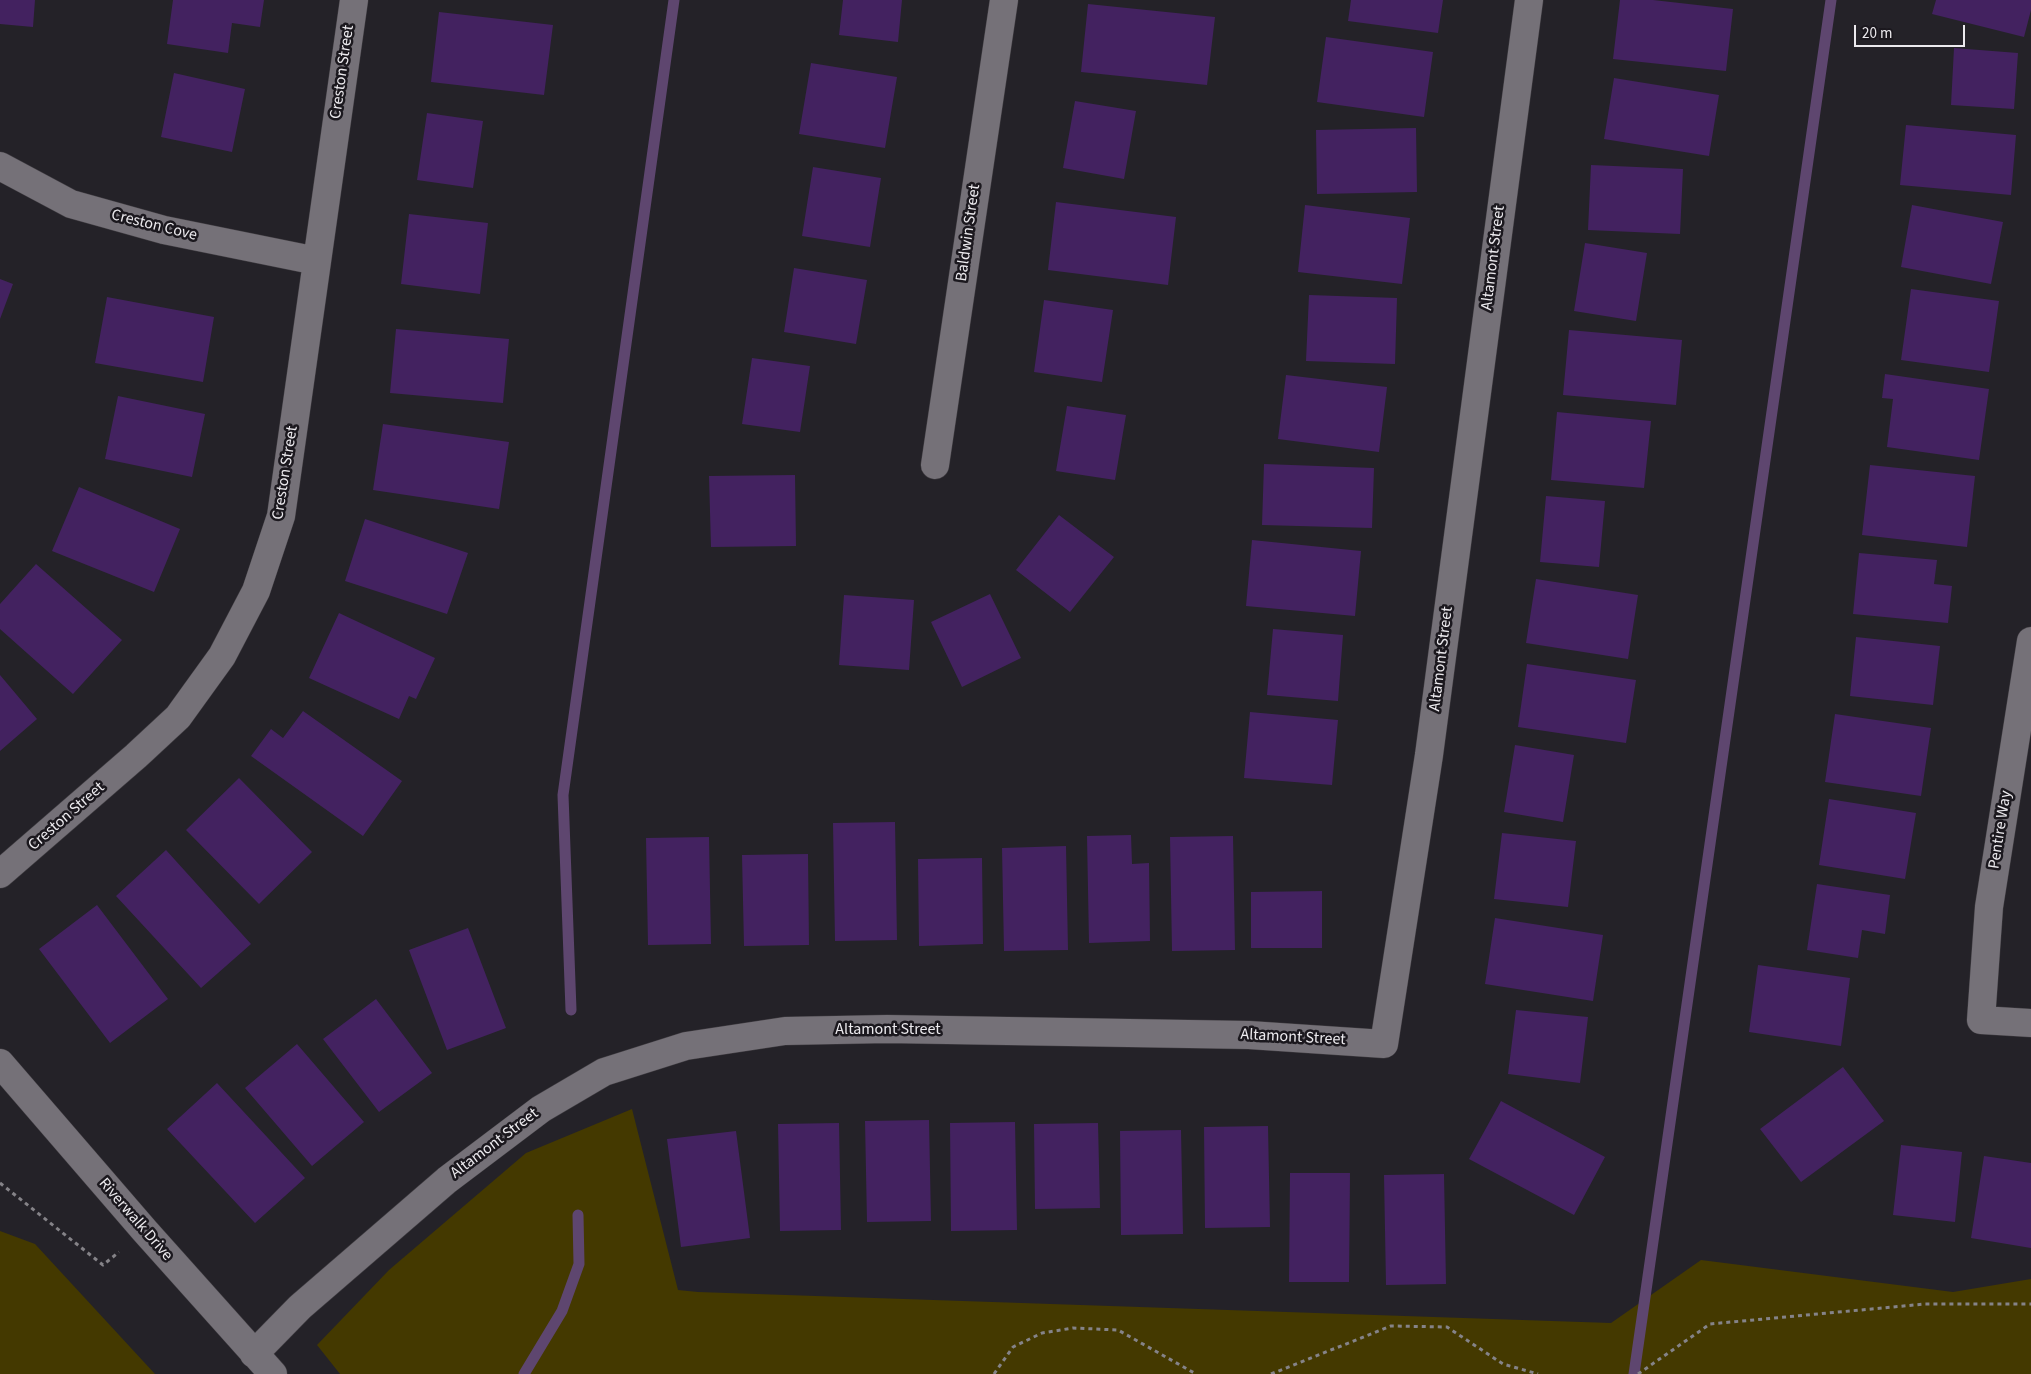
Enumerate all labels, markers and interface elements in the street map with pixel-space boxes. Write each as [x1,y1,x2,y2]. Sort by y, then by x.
scale bar [1856,15,1967,47]
text: 20 m [1862,23,1892,44]
street label: Creston Street [327,24,359,120]
street label: Baldwin Street [953,183,985,283]
street label: Altamont Street [1478,205,1510,311]
street label: Creston Cove [109,206,199,246]
street label: Creston Street [269,425,303,521]
street label: Altamont Street [1426,606,1458,712]
street label: Creston Street [25,779,109,855]
street label: Pentire Way [1985,789,2017,871]
street label: Altamont Street [835,1020,941,1040]
street label: Altamont Street [1240,1026,1346,1050]
street label: Altamont Street [447,1105,543,1183]
street label: Riverwalk Drive [94,1175,176,1265]

